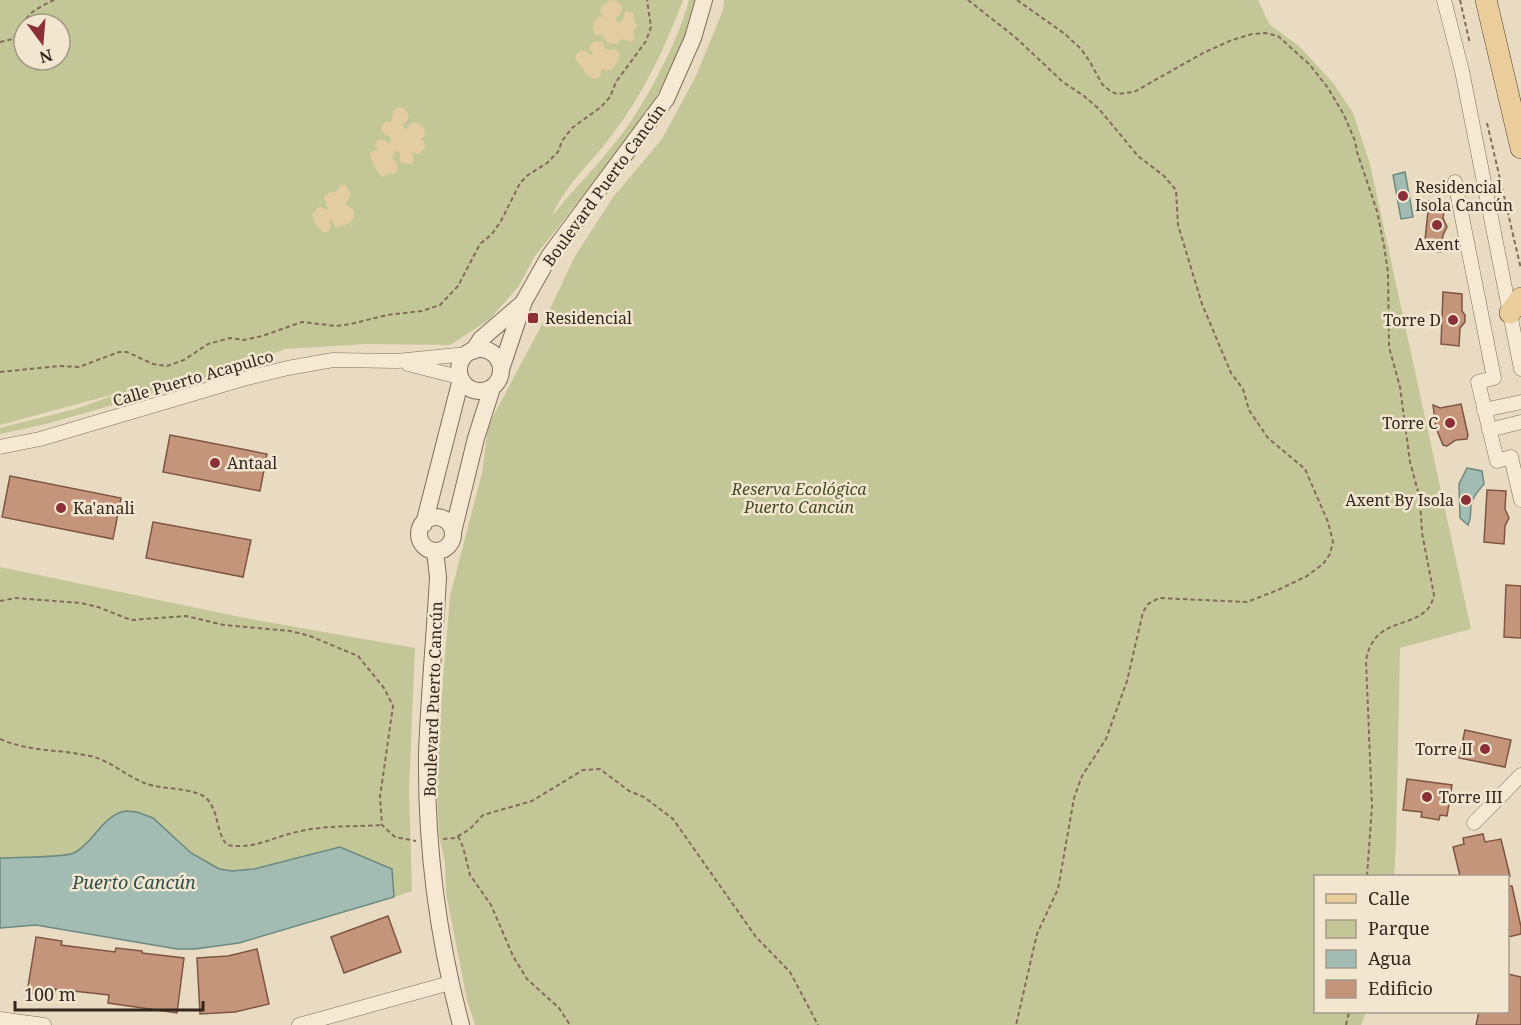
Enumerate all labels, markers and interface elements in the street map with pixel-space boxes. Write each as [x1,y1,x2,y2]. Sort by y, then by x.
north arrow [12,12,72,72]
text: N [37,44,55,69]
street label: Boulevard Puerto Cancún [538,99,670,271]
place label: Residencial Isola Cancún [1415,176,1513,216]
marker: Residencial Isola Cancún [1396,189,1410,203]
marker: Axent [1430,218,1444,232]
place label: Axent [1414,233,1460,255]
place label: Residencial [545,307,632,329]
place label: Torre D [1383,309,1441,331]
marker: Residencial [526,311,540,325]
marker: Torre D [1446,313,1460,327]
street label: Calle Puerto Acapulco [110,345,276,411]
place label: Torre C [1382,412,1438,434]
marker: Torre C [1443,416,1457,430]
place label: Antaal [227,452,277,474]
marker: Antaal [208,456,222,470]
park label: Reserva Ecológica Puerto Cancún [730,478,867,518]
place label: Axent By Isola [1345,489,1454,511]
marker: Axent By Isola [1459,493,1473,507]
place label: Ka'anali [73,497,135,519]
marker: Ka'anali [54,501,68,515]
street label: Boulevard Puerto Cancún [419,601,447,797]
place label: Torre II [1415,738,1473,760]
marker: Torre II [1478,742,1492,756]
place label: Torre III [1439,786,1503,808]
marker: Torre III [1420,790,1434,804]
water label: Puerto Cancún [71,870,196,894]
legend [1314,875,1509,1013]
text: Calle [1368,886,1410,910]
text: Parque [1368,916,1430,940]
text: Agua [1368,946,1412,970]
scale bar [15,974,202,1012]
text: Edificio [1368,976,1433,1000]
text: 100 m [24,982,76,1006]

